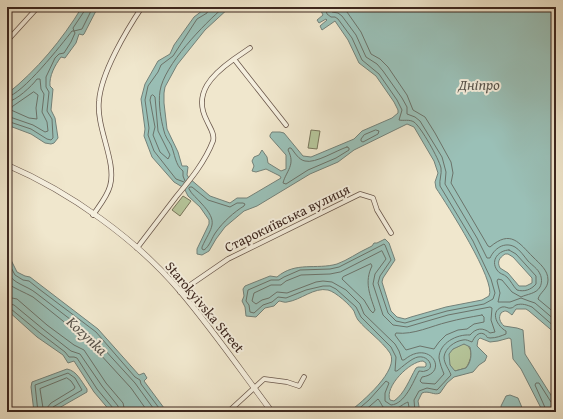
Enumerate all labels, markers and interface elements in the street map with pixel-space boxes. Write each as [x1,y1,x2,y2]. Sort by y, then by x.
water label: Дніпро [457,74,500,95]
street label: Старокиївська вулиця [221,179,353,257]
street label: Starokyivska Street [161,257,249,357]
water label: Kozynka [62,311,112,360]

